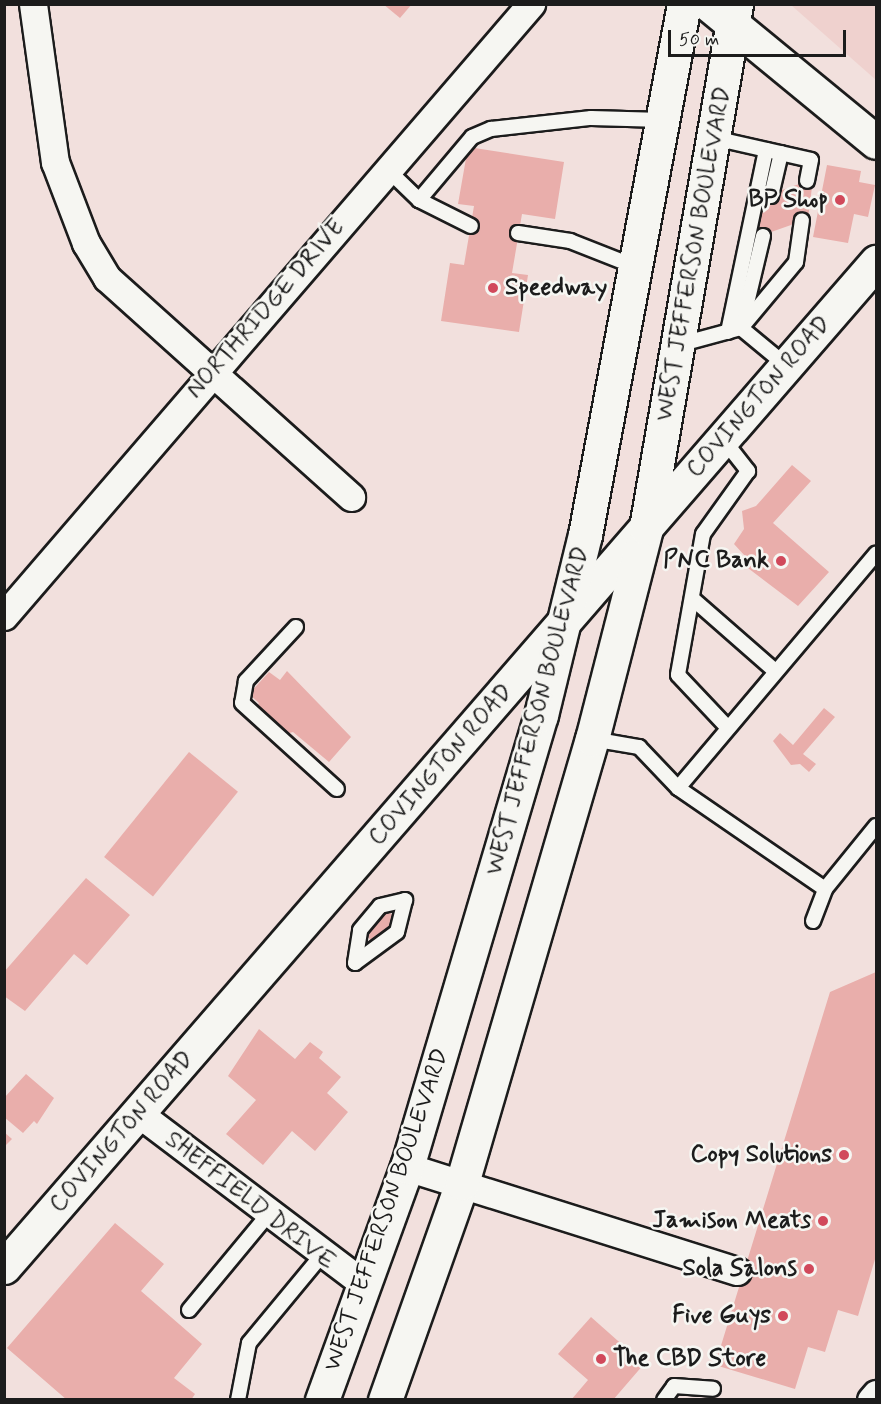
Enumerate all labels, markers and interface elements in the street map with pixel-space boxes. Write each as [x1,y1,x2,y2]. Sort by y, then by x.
scale bar [671,18,850,56]
text: 50 m [679,28,719,52]
street label: WEST JEFFERSON BOULEVARD [650,84,738,424]
place label: BP Shop [749,186,828,214]
marker: BP Shop [833,193,847,207]
street label: NORTHRIDGE DRIVE [177,210,355,408]
place label: Speedway [505,274,607,302]
marker: Speedway [486,281,500,295]
street label: COVINGTON ROAD [681,310,837,484]
street label: WEST JEFFERSON BOULEVARD [480,543,596,879]
place label: PNC Bank [663,547,769,575]
marker: PNC Bank [774,554,788,568]
street label: COVINGTON ROAD [363,678,519,852]
street label: COVINGTON ROAD [44,1045,200,1219]
street label: WEST JEFFERSON BOULEVARD [318,1045,456,1375]
street label: SHEFFIELD DRIVE [159,1125,341,1277]
place label: Copy Solutions [690,1141,832,1169]
marker: Copy Solutions [837,1148,851,1162]
place label: Jamison Meats [657,1207,811,1235]
marker: Jamison Meats [816,1214,830,1228]
place label: Sola Salons [679,1255,797,1283]
marker: Sola Salons [802,1262,816,1276]
place label: Five Guys [676,1302,771,1330]
marker: Five Guys [776,1309,790,1323]
place label: The CBD Store [613,1345,765,1373]
marker: The CBD Store [594,1352,608,1366]

